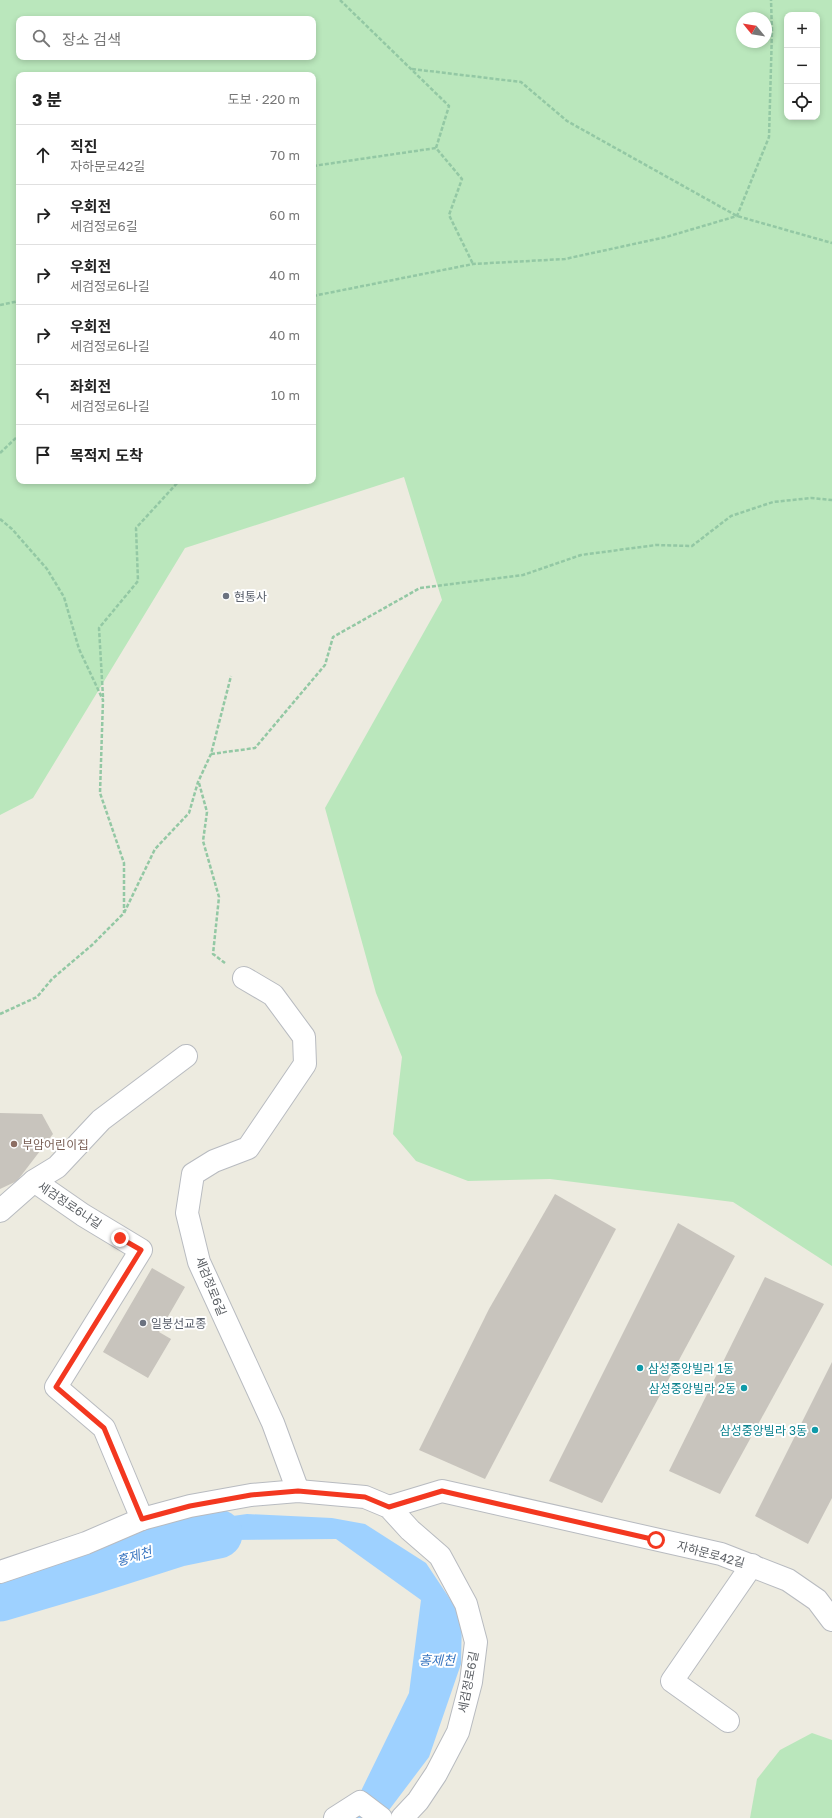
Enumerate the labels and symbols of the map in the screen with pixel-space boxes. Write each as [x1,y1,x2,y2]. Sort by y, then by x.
north arrow [736,12,772,48]
place label: 현통사 [234,589,267,604]
marker: 현통사 [221,591,231,601]
place label: 부암어린이집 [22,1137,88,1152]
marker: 부암어린이집 [9,1139,19,1149]
street label: 세검정로6나길 [35,1178,105,1232]
route end [111,1229,129,1247]
street label: 세검정로6길 [192,1254,230,1318]
place label: 일붕선교종 [151,1316,206,1331]
marker: 일붕선교종 [138,1318,148,1328]
place label: 삼성중앙빌라 1동 [648,1361,734,1376]
marker: 삼성중앙빌라 1동 [635,1363,645,1373]
place label: 삼성중앙빌라 2동 [649,1381,736,1396]
marker: 삼성중앙빌라 2동 [739,1383,749,1393]
place label: 삼성중앙빌라 3동 [720,1423,807,1438]
marker: 삼성중앙빌라 3동 [810,1425,820,1435]
route start [647,1531,665,1549]
street label: 자하문로42길 [676,1538,746,1570]
water label: 홍제천 [114,1543,154,1569]
street label: 세검정로6길 [455,1650,481,1714]
water label: 홍제천 [419,1652,456,1668]

